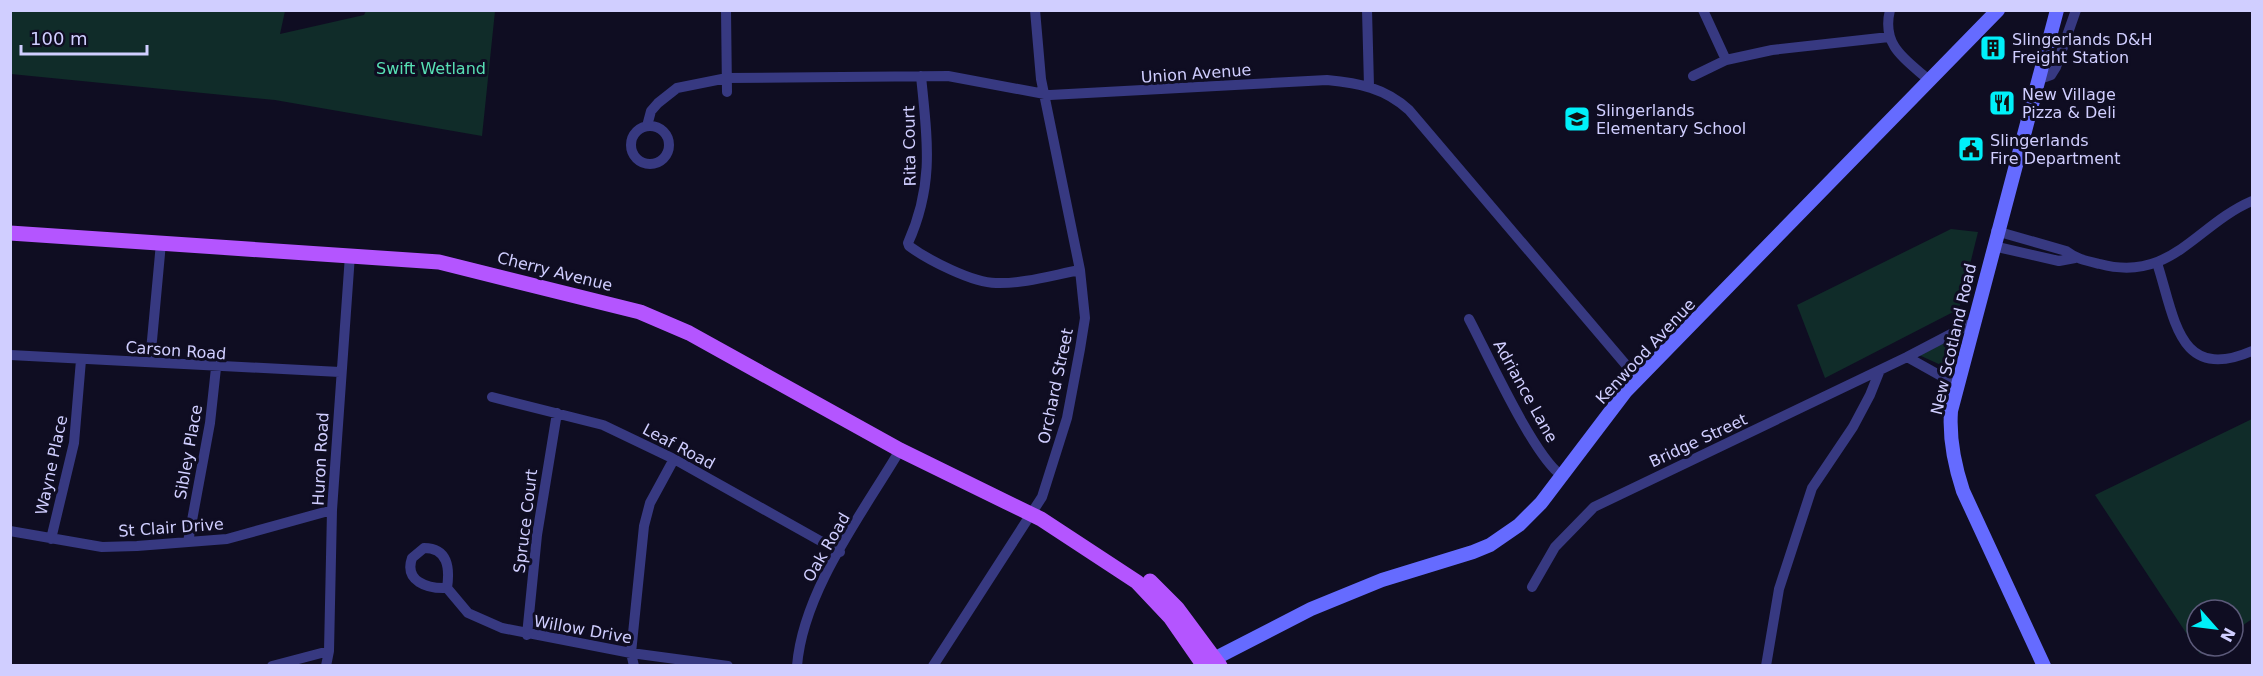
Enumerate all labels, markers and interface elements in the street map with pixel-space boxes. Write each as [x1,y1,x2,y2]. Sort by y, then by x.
scale bar [21,18,147,56]
text: 100 m [30,28,88,49]
place label: Slingerlands D&H Freight Station [2012,30,2153,67]
building icon: Slingerlands D&H Freight Station [1978,33,2008,63]
park label: Swift Wetland [376,59,486,78]
street label: Union Avenue [1140,60,1252,87]
place label: New Village Pizza & Deli [2022,85,2116,122]
restaurant icon: New Village Pizza & Deli [1987,88,2017,118]
place label: Slingerlands Elementary School [1596,101,1746,138]
school or university icon: Slingerlands Elementary School [1562,104,1592,134]
street label: Rita Court [899,105,920,186]
place label: Slingerlands Fire Department [1990,131,2120,168]
public building icon: Slingerlands Fire Department [1956,134,1986,164]
street label: Cherry Avenue [495,248,614,295]
street label: New Scotland Road [1927,262,1980,417]
street label: Kenwood Avenue [1592,295,1699,408]
street label: Orchard Street [1034,327,1077,446]
street label: Carson Road [125,337,227,364]
street label: Adriance Lane [1490,337,1562,446]
street label: Sibley Place [171,403,206,501]
street label: Bridge Street [1646,409,1750,471]
street label: Huron Road [309,412,332,506]
street label: Wayne Place [32,413,71,517]
street label: Leaf Road [639,419,718,473]
street label: Spruce Court [510,468,541,574]
street label: Oak Road [799,509,854,585]
street label: St Clair Drive [118,514,224,541]
north arrow [2185,598,2245,658]
street label: Willow Drive [532,612,634,647]
text: N [2216,624,2239,645]

